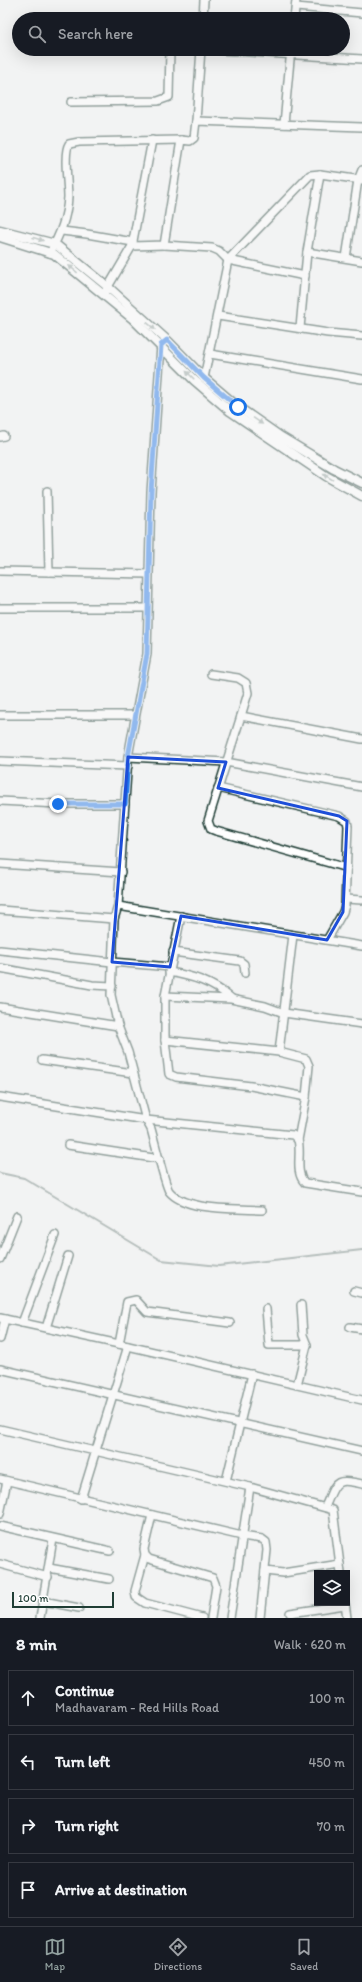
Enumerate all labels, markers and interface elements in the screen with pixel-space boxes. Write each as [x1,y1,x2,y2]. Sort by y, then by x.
search box [12,12,350,56]
icon: search [26,23,48,45]
text: Search here [58,25,133,43]
one-way arrow [32,236,44,242]
one-way arrow [68,264,79,273]
one-way arrow [146,321,156,331]
one-way arrow [185,370,195,380]
route start [229,398,247,416]
one-way arrow [253,417,264,425]
one-way arrow [322,474,334,481]
route end [49,795,67,813]
map controls [314,1570,350,1606]
button: layers [314,1570,350,1606]
scale bar [12,1590,114,1609]
text: 100 m [18,1592,48,1605]
text: 8 min [16,1634,57,1654]
text: Walk · 620 m [274,1637,346,1652]
text: Continue [55,1682,114,1700]
icon: ahead [17,1687,39,1709]
text: 100 m [309,1691,345,1706]
text: Madhavaram - Red Hills Road [55,1700,219,1715]
icon: left [17,1751,39,1773]
text: Turn left [55,1753,110,1771]
text: 450 m [308,1755,345,1770]
icon: right [17,1815,39,1837]
text: Turn right [55,1817,119,1835]
text: 70 m [317,1819,345,1834]
icon: arrive [17,1879,39,1901]
text: Arrive at destination [55,1881,187,1899]
tab: Map [44,1936,66,1973]
tab: Directions [154,1936,202,1973]
tab: Saved [290,1936,318,1973]

